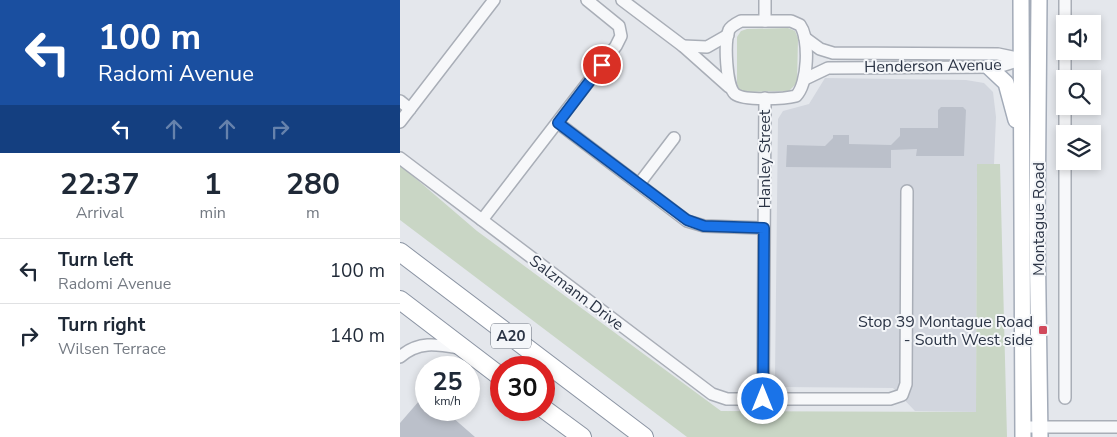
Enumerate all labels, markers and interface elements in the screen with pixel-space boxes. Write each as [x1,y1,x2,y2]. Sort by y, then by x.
text: 100 m [98,14,201,61]
map controls [1056,15,1101,170]
button: sound [1056,15,1101,60]
icon: left [15,20,80,85]
pin [581,44,623,86]
icon: arrive [588,51,616,79]
street label: Henderson Avenue [864,54,1002,78]
text: Radomi Avenue [98,59,254,89]
button: search [1056,70,1101,115]
street label: Hanley Street [754,109,776,208]
icon: left [107,115,135,143]
icon: ahead [160,115,188,143]
icon: ahead [213,115,241,143]
icon: right [266,115,294,143]
button: layers [1056,125,1101,170]
street label: Montague Road [1028,162,1050,276]
text: 22:37 [60,164,139,205]
text: 1 [204,164,222,205]
text: 280 [286,164,340,205]
text: Arrival [76,202,124,224]
text: min [199,202,226,224]
text: m [306,202,320,224]
text: Turn left [58,247,133,273]
street label: Salzmann Drive [525,250,628,336]
icon: left [15,257,43,285]
text: 100 m [330,258,385,284]
text: Radomi Avenue [58,273,171,295]
place label: Stop 39 Montague Road - South West side [858,311,1033,351]
text: Turn right [58,312,145,338]
icon: right [15,322,43,350]
text: 140 m [330,323,385,349]
road number: A20 [491,324,531,348]
marker: Stop 39 Montague Road - South West side [1037,324,1049,336]
text: Wilsen Terrace [58,338,166,360]
speed limit sign: 30 [490,356,555,421]
text: 25 [432,365,463,399]
position arrow [736,372,788,424]
text: km/h [434,393,461,409]

